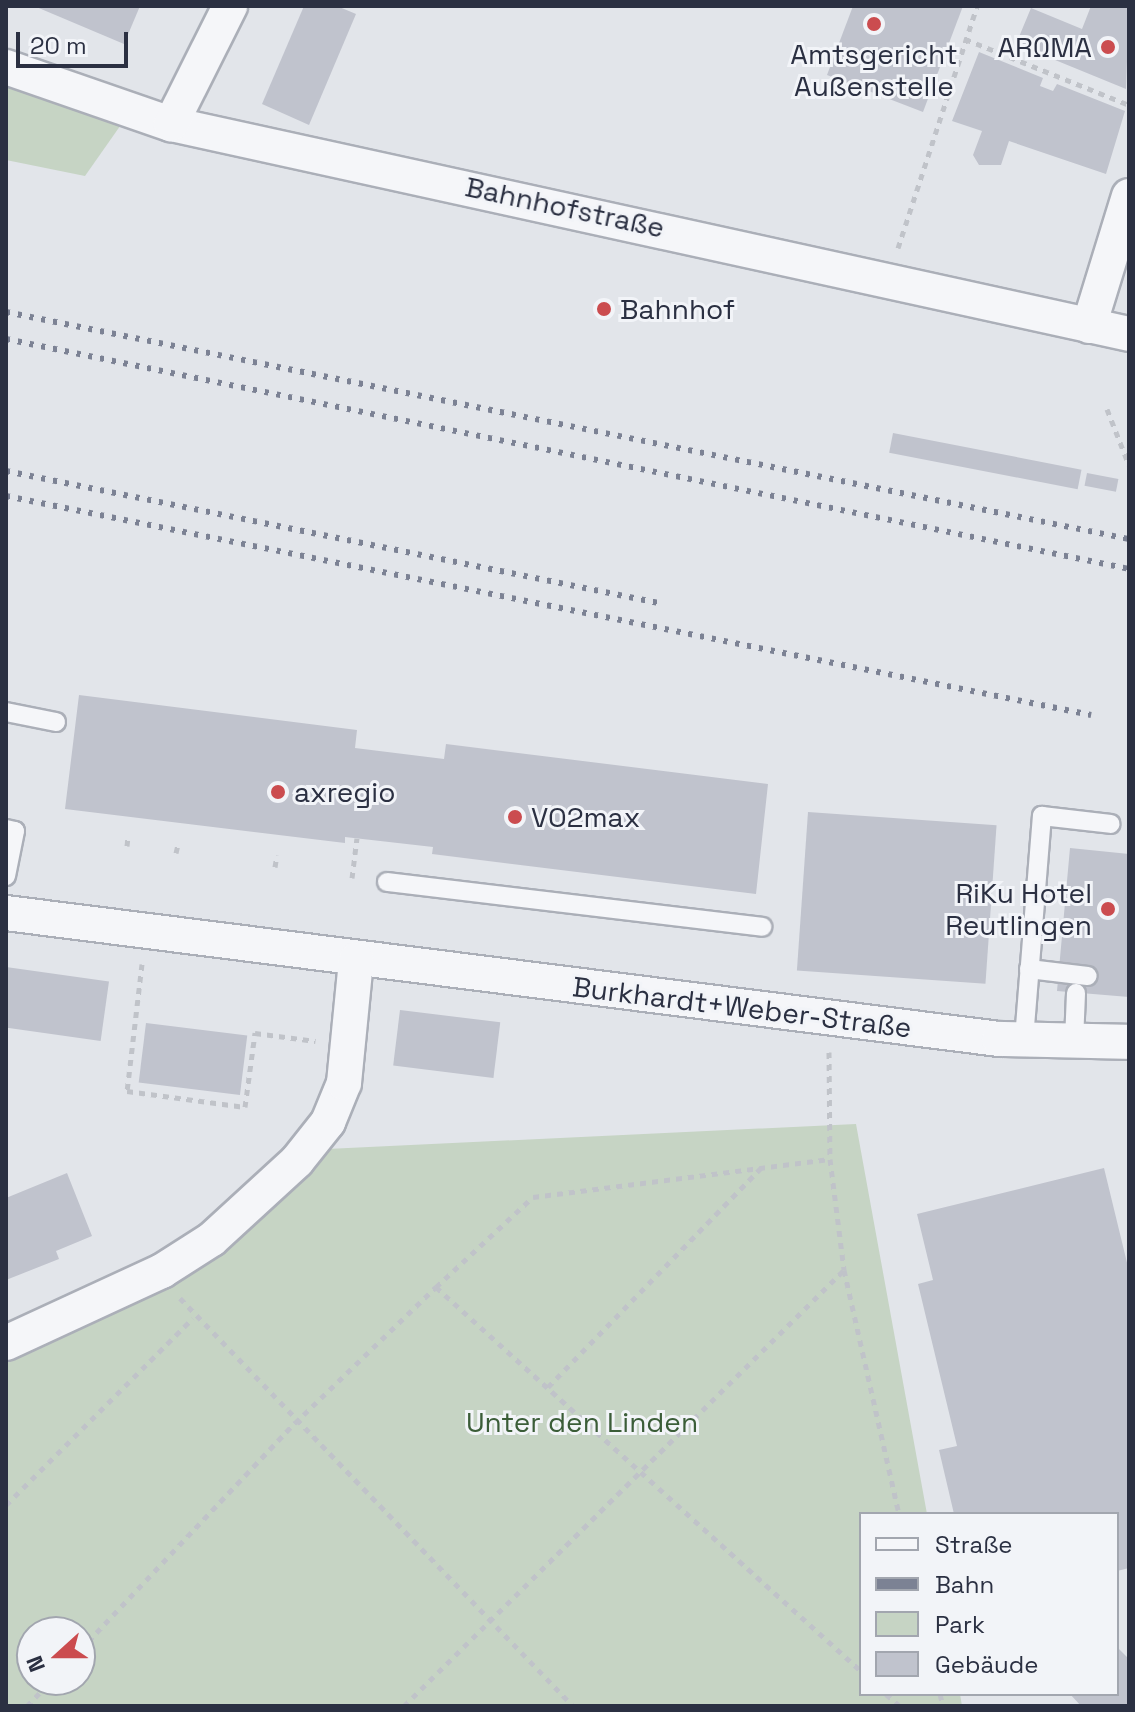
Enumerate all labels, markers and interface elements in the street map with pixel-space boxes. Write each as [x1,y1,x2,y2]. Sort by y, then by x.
marker: Amtsgericht Außenstelle [865,15,883,33]
scale bar [20,16,132,66]
text: 20 m [30,30,87,61]
place label: ARΩMA [997,30,1092,64]
place label: Amtsgericht Außenstelle [790,37,958,103]
marker: ARΩMA [1099,38,1117,56]
street label: Bahnhofstraße [462,169,668,245]
place label: Bahnhof [620,292,735,326]
marker: Bahnhof [595,300,613,318]
place label: axregio [294,775,395,809]
marker: axregio [269,783,287,801]
place label: VO2max [531,800,640,834]
marker: VO2max [506,808,524,826]
place label: RiKu Hotel Reutlingen [945,876,1092,942]
marker: RiKu Hotel Reutlingen [1099,900,1117,918]
street label: Burkhardt+Weber-Straße [571,970,913,1044]
park label: Unter den Linden [466,1405,698,1439]
legend [859,1512,1119,1696]
text: Straße [935,1529,1012,1560]
text: Bahn [935,1569,994,1600]
text: Park [935,1609,985,1640]
north arrow [16,1616,96,1696]
text: Gebäude [935,1649,1038,1680]
text: N [20,1652,51,1676]

